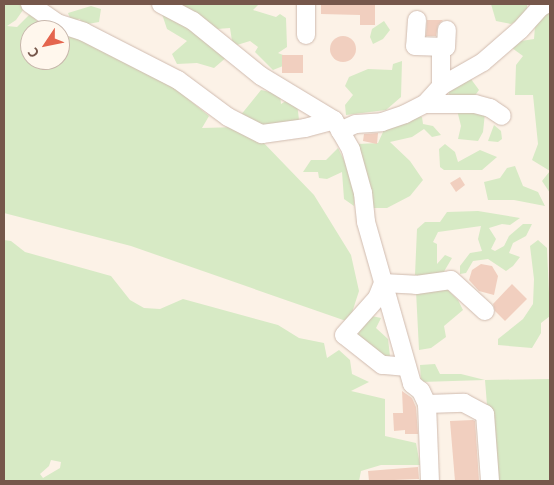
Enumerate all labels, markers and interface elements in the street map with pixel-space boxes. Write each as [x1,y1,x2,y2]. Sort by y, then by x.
north arrow [20,20,70,70]
text: С [24,45,43,61]

